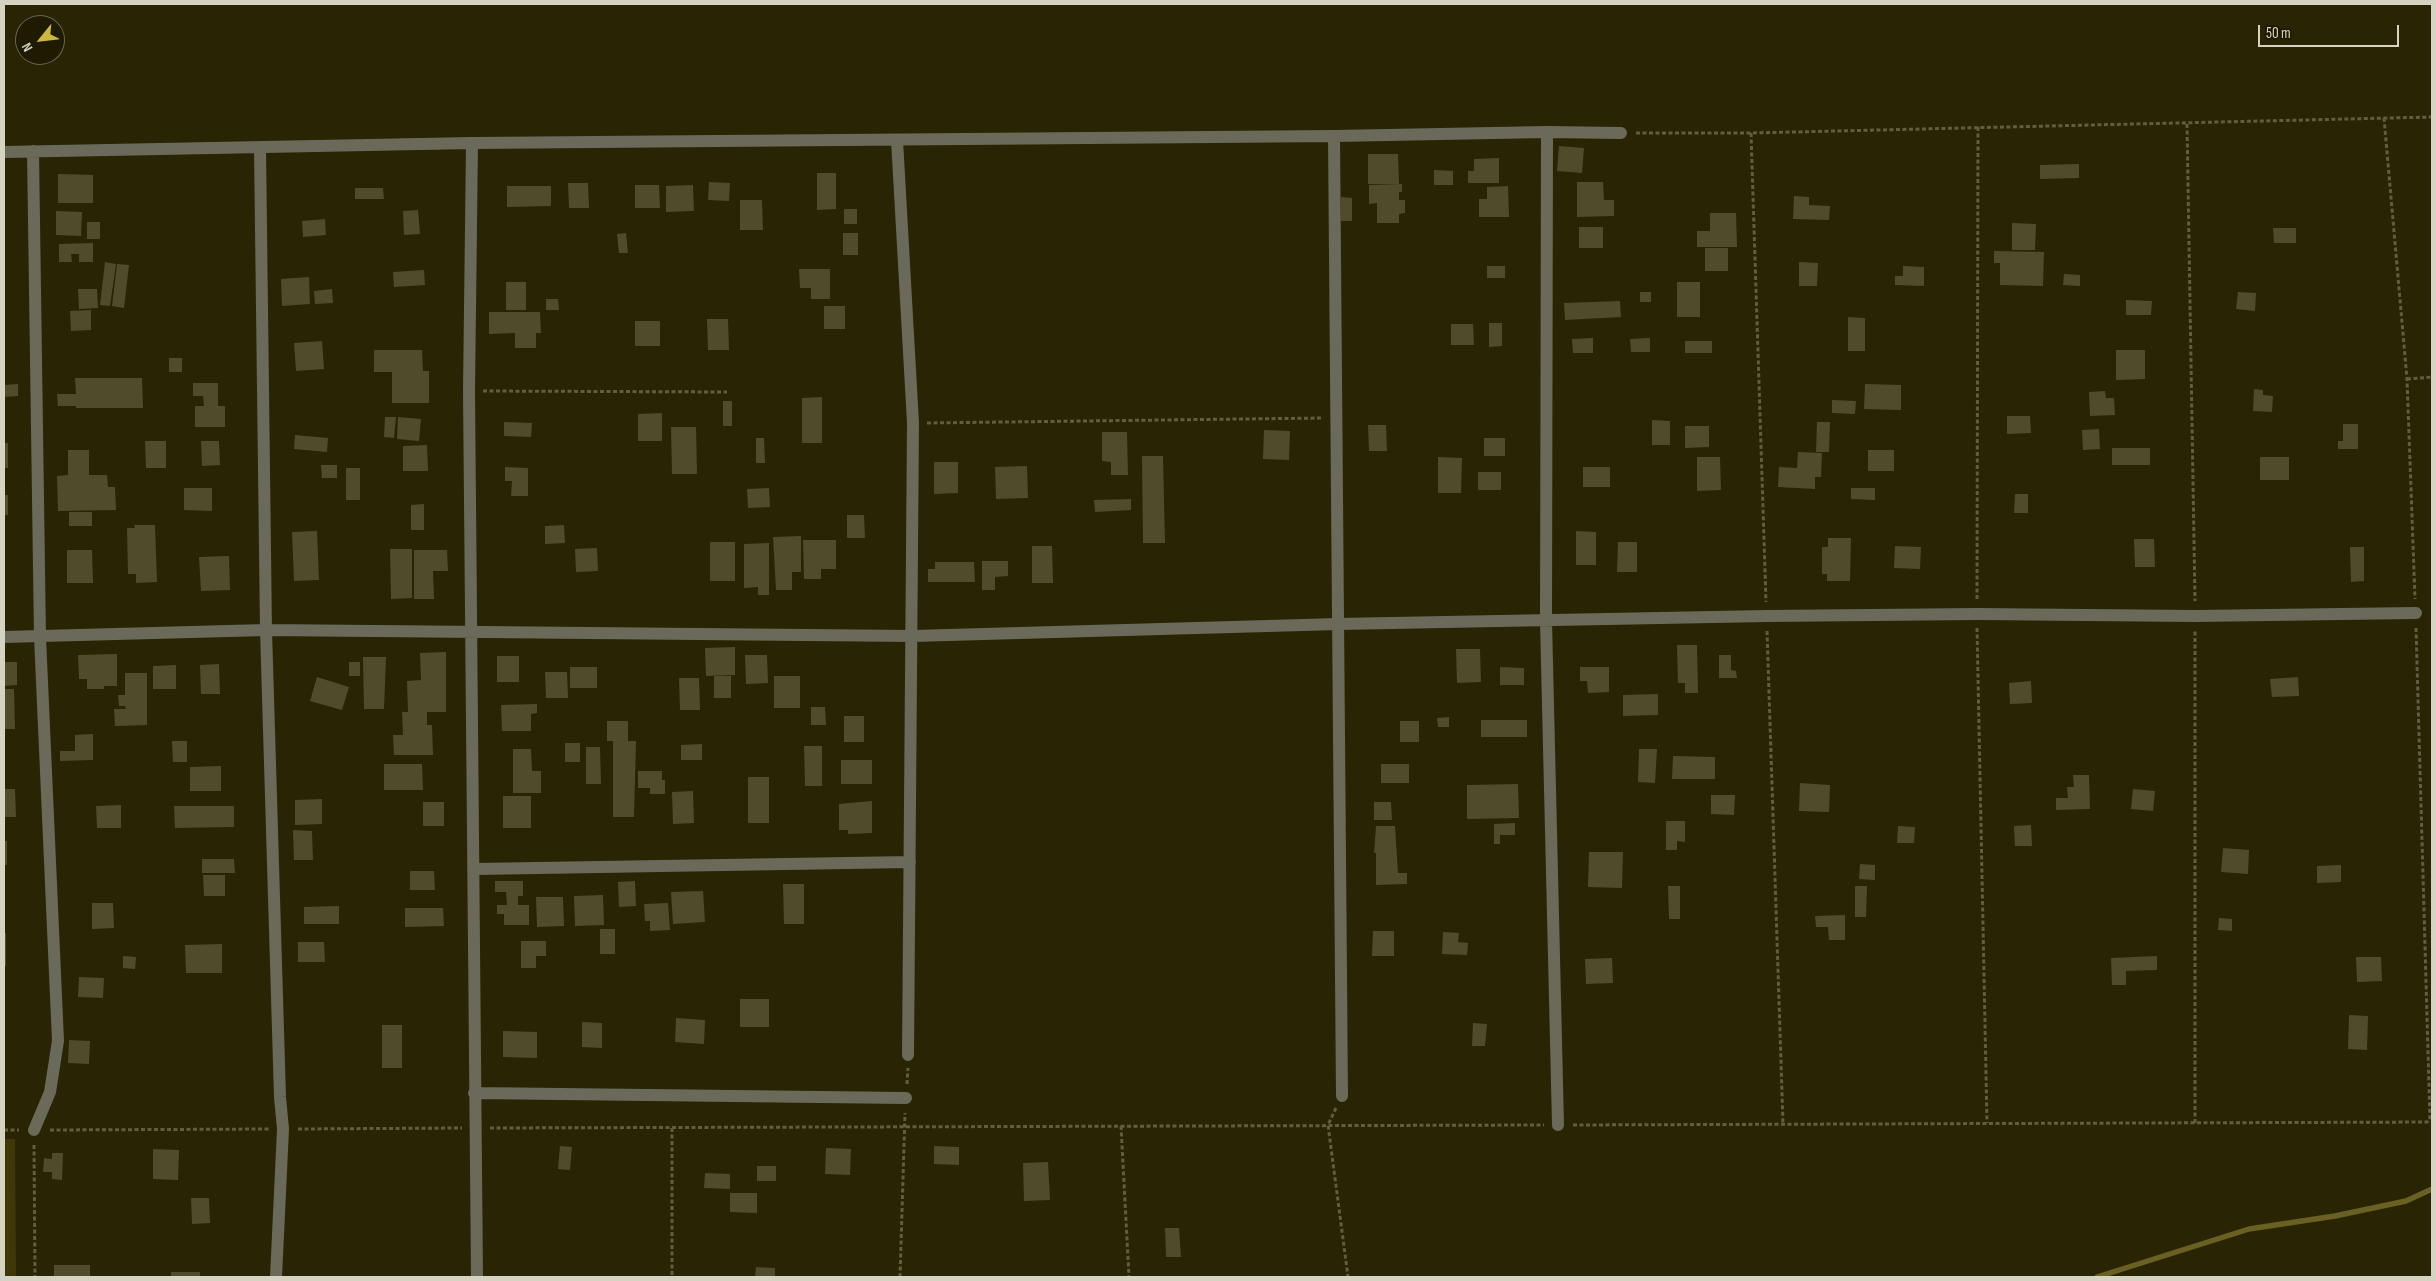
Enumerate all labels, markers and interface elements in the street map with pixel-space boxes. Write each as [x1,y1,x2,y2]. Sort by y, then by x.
north arrow [15,15,65,65]
scale bar [2261,15,2402,47]
text: 50 m [2266,24,2291,43]
text: N [18,40,37,54]

